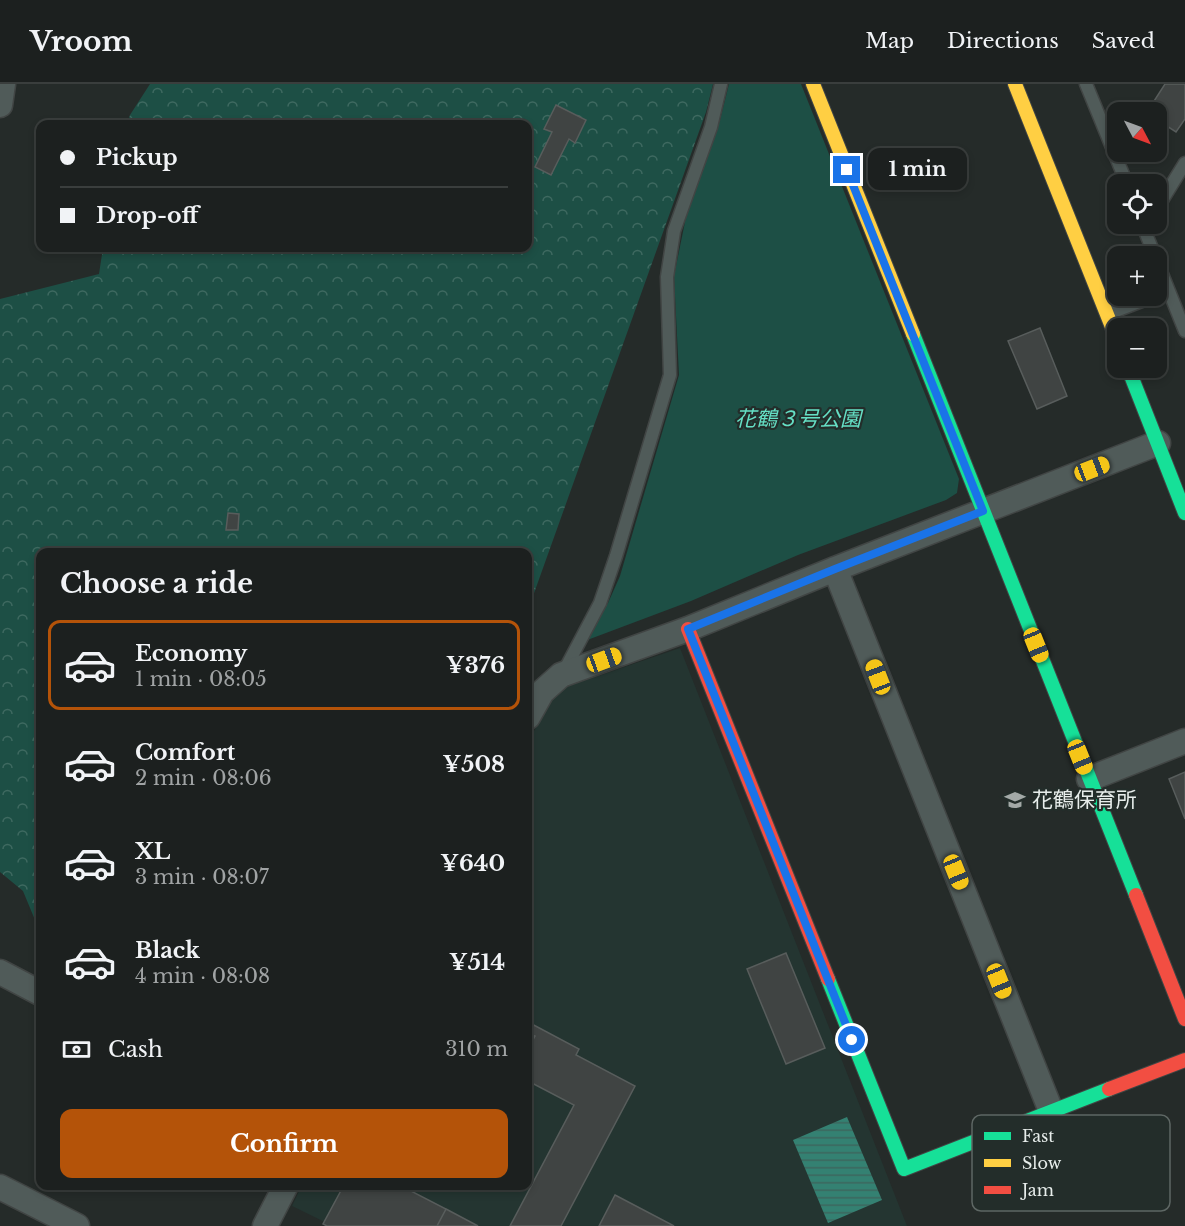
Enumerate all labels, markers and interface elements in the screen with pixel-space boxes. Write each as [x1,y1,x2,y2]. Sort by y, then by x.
text: Vroom [30,24,132,59]
text: Map [865,28,914,54]
text: Directions [947,28,1059,54]
text: Saved [1092,28,1155,54]
north arrow [1107,102,1167,162]
map controls [1107,102,1167,378]
text: Pickup [96,144,178,171]
callout: 1 min [868,149,967,191]
route end [833,156,860,183]
text: 1 min [889,157,946,181]
button: locate [1107,174,1167,234]
text: Drop-off [96,202,198,229]
button: + [1107,246,1167,306]
button: − [1107,318,1167,378]
park label: 花鶴３号公園 [735,406,864,432]
car [1072,454,1112,484]
text: Choose a ride [60,567,253,600]
car [1021,625,1051,665]
icon: car [63,638,117,692]
text: Economy [135,640,247,667]
car [584,645,624,675]
text: ¥376 [446,652,505,679]
car [863,657,893,697]
text: 1 min · 08:05 [135,667,267,691]
icon: car [63,737,117,791]
car [1065,737,1095,777]
text: Comfort [135,739,235,766]
text: ¥508 [443,751,505,778]
text: 2 min · 08:06 [135,766,272,790]
place label: 花鶴保育所 [1032,787,1137,813]
school or university icon: 花鶴保育所 [1003,788,1027,812]
icon: car [63,836,117,890]
text: XL [135,838,170,865]
text: ¥640 [440,850,505,877]
car [941,852,971,892]
text: 3 min · 08:07 [135,865,269,889]
icon: car [63,935,117,989]
text: Black [135,937,200,964]
text: ¥514 [449,949,505,976]
car [984,961,1014,1001]
text: 4 min · 08:08 [135,964,270,988]
route start [838,1026,865,1053]
icon: cash [60,1033,93,1066]
text: Cash [108,1036,163,1063]
text: 310 m [445,1037,508,1061]
button: Confirm [60,1109,508,1178]
legend [972,1115,1170,1211]
text: Fast [1022,1126,1054,1146]
text: Slow [1022,1153,1062,1173]
text: Jam [1020,1180,1054,1200]

